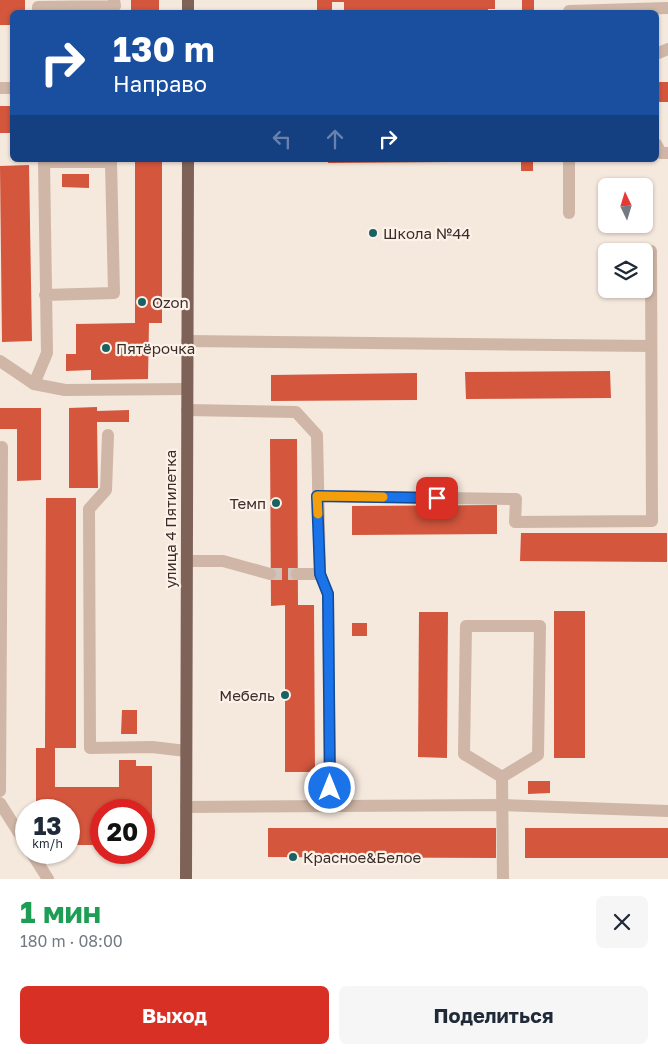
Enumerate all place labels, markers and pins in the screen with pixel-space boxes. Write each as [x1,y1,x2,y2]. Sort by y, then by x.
place label: Школа №44 [383,224,470,242]
marker: Школа №44 [367,227,379,239]
place label: Ozon [152,293,189,311]
marker: Ozon [136,296,148,308]
place label: Пятёрочка [116,339,195,357]
marker: Пятёрочка [100,342,112,354]
pin [416,477,458,519]
place label: Темп [230,494,266,512]
marker: Темп [270,497,282,509]
place label: Мебель [219,686,275,704]
marker: Мебель [279,689,291,701]
place label: Красное&Белое [303,848,422,866]
marker: Красное&Белое [287,851,299,863]

